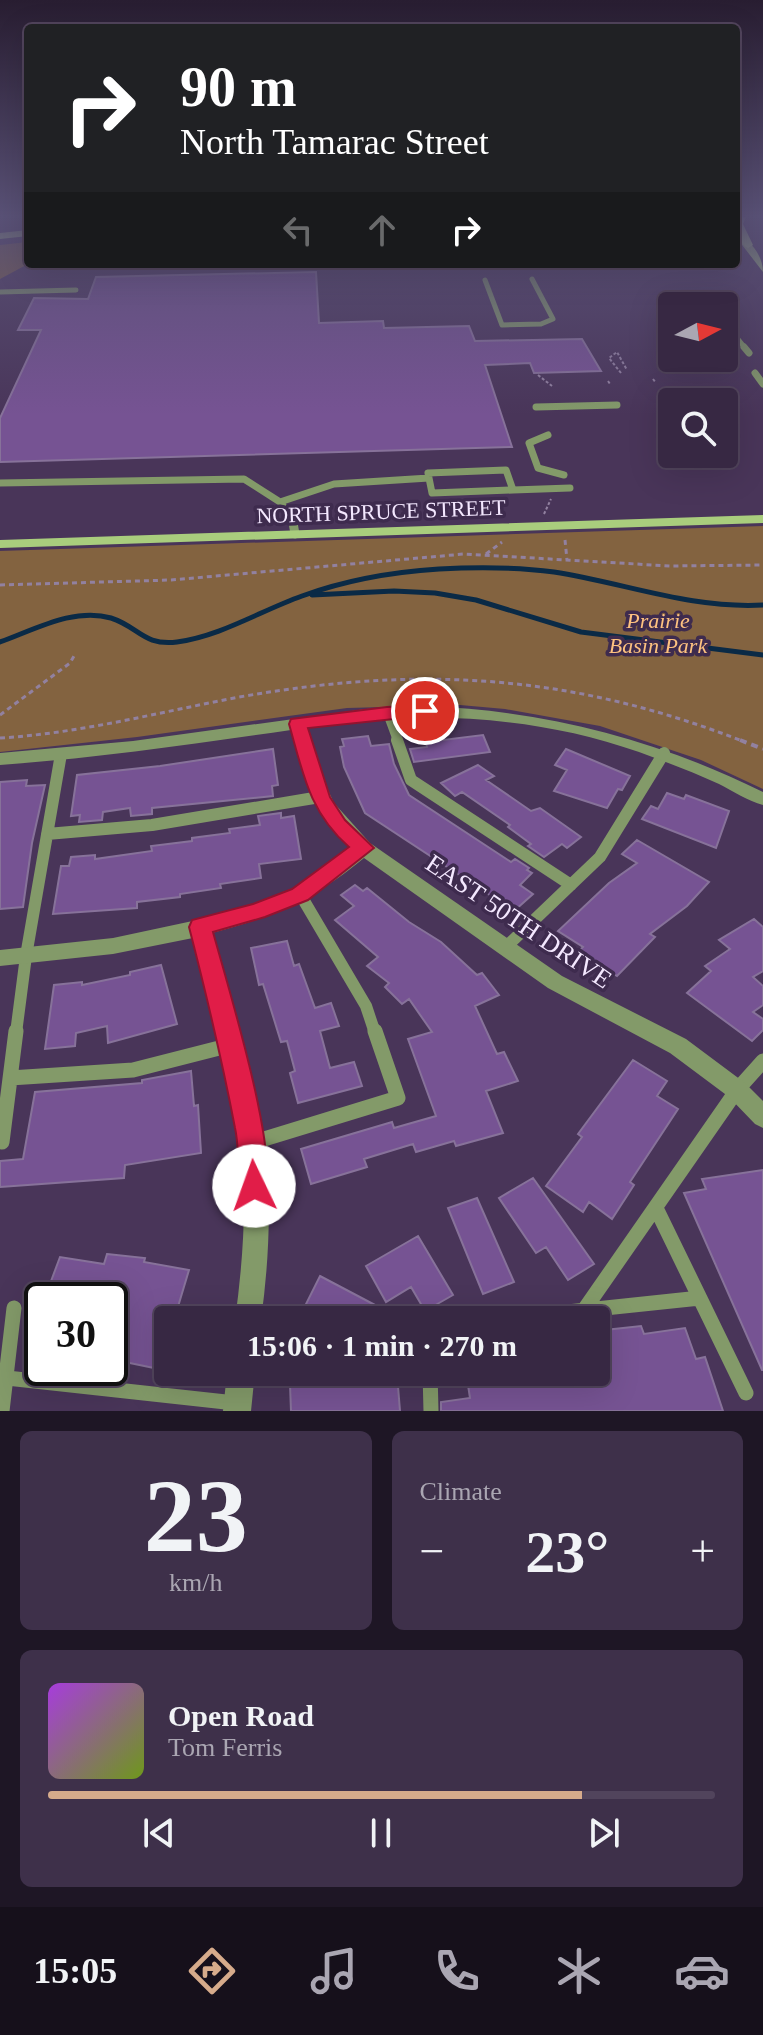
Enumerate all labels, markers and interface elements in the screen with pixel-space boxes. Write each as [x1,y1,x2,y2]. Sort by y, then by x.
icon: right [48,56,152,160]
text: 90 m [180,56,297,118]
text: North Tamarac Street [180,122,489,162]
icon: left [276,208,320,252]
icon: ahead [360,208,404,252]
icon: right [444,208,488,252]
north arrow [658,292,738,372]
map controls [658,292,738,468]
button: search [658,388,738,468]
street label: NORTH SPRUCE STREET [256,495,507,528]
park label: Prairie Basin Park [609,608,708,658]
pin [391,677,459,745]
icon: arrive [403,689,447,733]
street label: EAST 50TH DRIVE [420,849,617,994]
position arrow [212,1144,296,1228]
speed limit sign: 30 [24,1282,128,1386]
text: 15:06 · 1 min · 270 m [247,1329,517,1362]
text: 23 [144,1458,248,1573]
text: Climate [420,1477,502,1506]
text: 23° [525,1519,609,1585]
text: − [420,1527,444,1576]
text: + [690,1527,715,1576]
text: km/h [169,1568,222,1597]
text: Open Road [168,1699,314,1732]
text: Tom Ferris [168,1733,282,1762]
icon: previous [137,1811,181,1855]
icon: pause [359,1811,403,1855]
icon: next [582,1811,626,1855]
icon: directions [184,1943,240,1999]
icon: music [306,1943,362,1999]
icon: phone [429,1943,485,1999]
icon: climate [551,1943,607,1999]
icon: car [674,1943,730,1999]
text: 15:05 [33,1951,117,1991]

